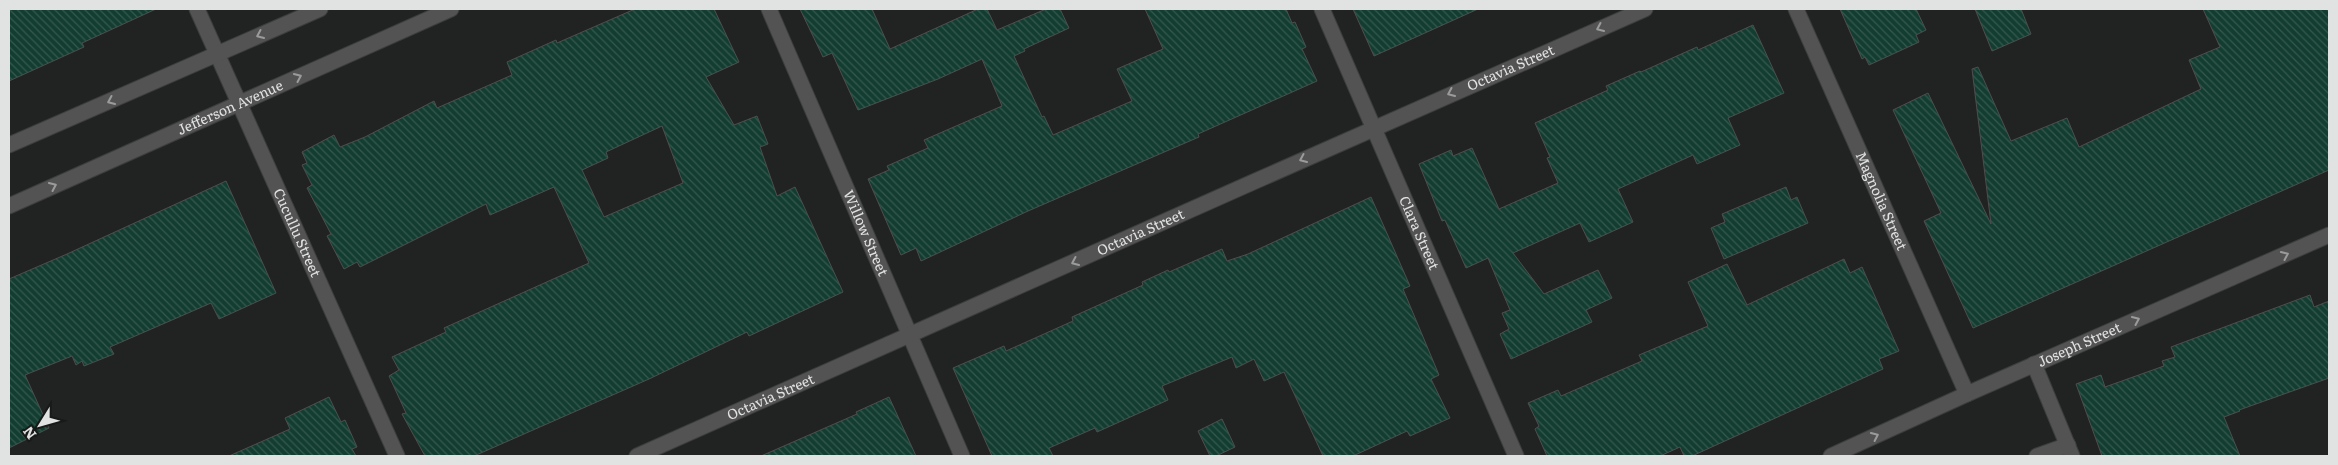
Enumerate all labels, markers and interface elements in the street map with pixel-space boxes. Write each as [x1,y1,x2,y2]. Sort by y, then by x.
one-way arrow [1596,22,1605,33]
one-way arrow [256,29,265,40]
street label: Octavia Street [1463,39,1557,95]
one-way arrow [293,73,302,84]
street label: Jefferson Avenue [174,74,286,139]
one-way arrow [1447,87,1456,98]
one-way arrow [107,94,116,105]
street label: Magnolia Street [1851,148,1913,253]
one-way arrow [1299,153,1308,164]
one-way arrow [48,182,57,193]
street label: Cucullu Street [269,185,327,280]
street label: Willow Street [839,186,894,279]
street label: Clara Street [1395,192,1445,273]
street label: Octavia Street [1093,203,1187,260]
one-way arrow [2280,250,2289,261]
one-way arrow [1071,256,1080,266]
one-way arrow [2131,315,2140,326]
street label: Joseph Street [2034,317,2124,371]
street label: Octavia Street [723,368,817,424]
north arrow [15,400,65,450]
text: N [17,423,40,444]
one-way arrow [1870,432,1879,442]

